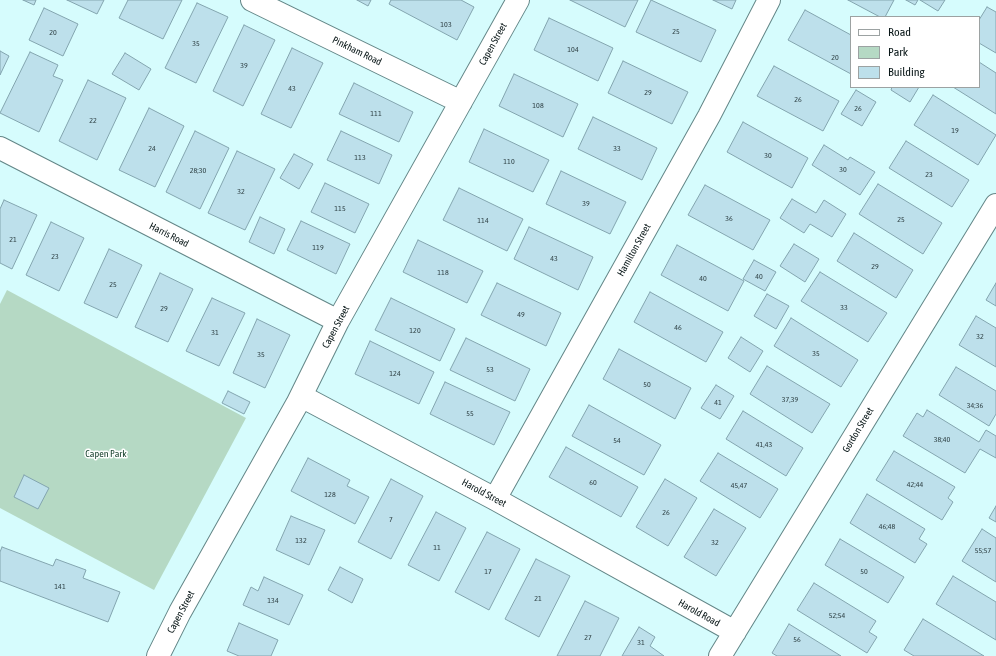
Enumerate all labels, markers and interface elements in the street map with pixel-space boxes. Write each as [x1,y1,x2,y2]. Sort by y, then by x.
legend [850,16,980,88]
house number: 103 [440,19,452,29]
street label: Capen Street [476,21,510,67]
text: Road [888,25,911,39]
house number: 25 [672,26,680,36]
house number: 20 [49,27,57,37]
street label: Pinkham Road [330,34,384,68]
house number: 35 [192,38,200,48]
house number: 104 [567,44,579,54]
text: Park [888,45,908,59]
house number: 20 [831,52,839,62]
house number: 39 [240,60,248,70]
text: Building [888,65,925,79]
house number: 43 [288,83,296,93]
house number: 29 [644,87,652,97]
house number: 26 [794,94,802,104]
house number: 108 [532,100,544,110]
house number: 26 [854,103,862,113]
house number: 111 [370,108,382,118]
house number: 22 [89,115,97,125]
house number: 19 [951,125,959,135]
house number: 24 [148,143,156,153]
house number: 33 [613,143,621,153]
house number: 30 [764,150,772,160]
house number: 113 [354,152,366,162]
house number: 110 [503,156,515,166]
house number: 30 [839,164,847,174]
house number: 28;30 [190,165,206,175]
house number: 23 [925,169,933,179]
house number: 32 [237,186,245,196]
house number: 39 [582,198,590,208]
house number: 115 [334,203,346,213]
house number: 36 [725,213,733,223]
house number: 25 [897,214,905,224]
house number: 114 [477,215,489,225]
street label: Harris Road [147,220,191,250]
street label: Hamilton Street [615,222,653,278]
house number: 21 [9,234,17,244]
house number: 119 [312,242,324,252]
house number: 23 [51,251,59,261]
house number: 43 [550,253,558,263]
house number: 29 [871,261,879,271]
house number: 118 [437,267,449,277]
house number: 40 [755,271,763,281]
house number: 40 [699,273,707,283]
house number: 25 [109,279,117,289]
house number: 33 [840,302,848,312]
house number: 29 [160,303,168,313]
street label: Capen Street [320,304,352,350]
house number: 49 [517,309,525,319]
house number: 46 [674,322,682,332]
house number: 120 [409,325,421,335]
house number: 31 [211,327,219,337]
house number: 32 [976,331,984,341]
house number: 35 [812,348,820,358]
house number: 35 [257,349,265,359]
house number: 53 [486,364,494,374]
house number: 124 [389,368,401,378]
house number: 50 [643,379,651,389]
house number: 37,39 [782,394,798,404]
house number: 41 [714,397,722,407]
house number: 34;36 [967,400,983,410]
street label: Gordon Street [840,405,876,455]
house number: 55 [466,408,474,418]
house number: 38;40 [934,434,950,444]
house number: 54 [613,435,621,445]
house number: 41,43 [756,439,772,449]
park label: Capen Park [85,448,127,460]
street label: Harold Street [460,476,508,510]
house number: 60 [589,477,597,487]
house number: 42;44 [907,479,923,489]
house number: 45,47 [731,480,747,490]
house number: 128 [324,489,336,499]
house number: 26 [662,507,670,517]
house number: 7 [389,514,393,524]
house number: 46;48 [879,521,895,531]
house number: 132 [295,535,307,545]
house number: 32 [711,537,719,547]
house number: 11 [433,542,441,552]
house number: 55;57 [975,545,991,555]
house number: 17 [484,566,492,576]
house number: 50 [860,566,868,576]
house number: 141 [54,581,66,591]
street label: Capen Street [165,589,197,635]
house number: 21 [534,593,542,603]
house number: 134 [267,595,279,605]
street label: Harold Road [676,597,722,629]
house number: 52;54 [829,610,845,620]
house number: 27 [584,632,592,642]
house number: 56 [793,634,801,644]
house number: 31 [637,637,645,647]

